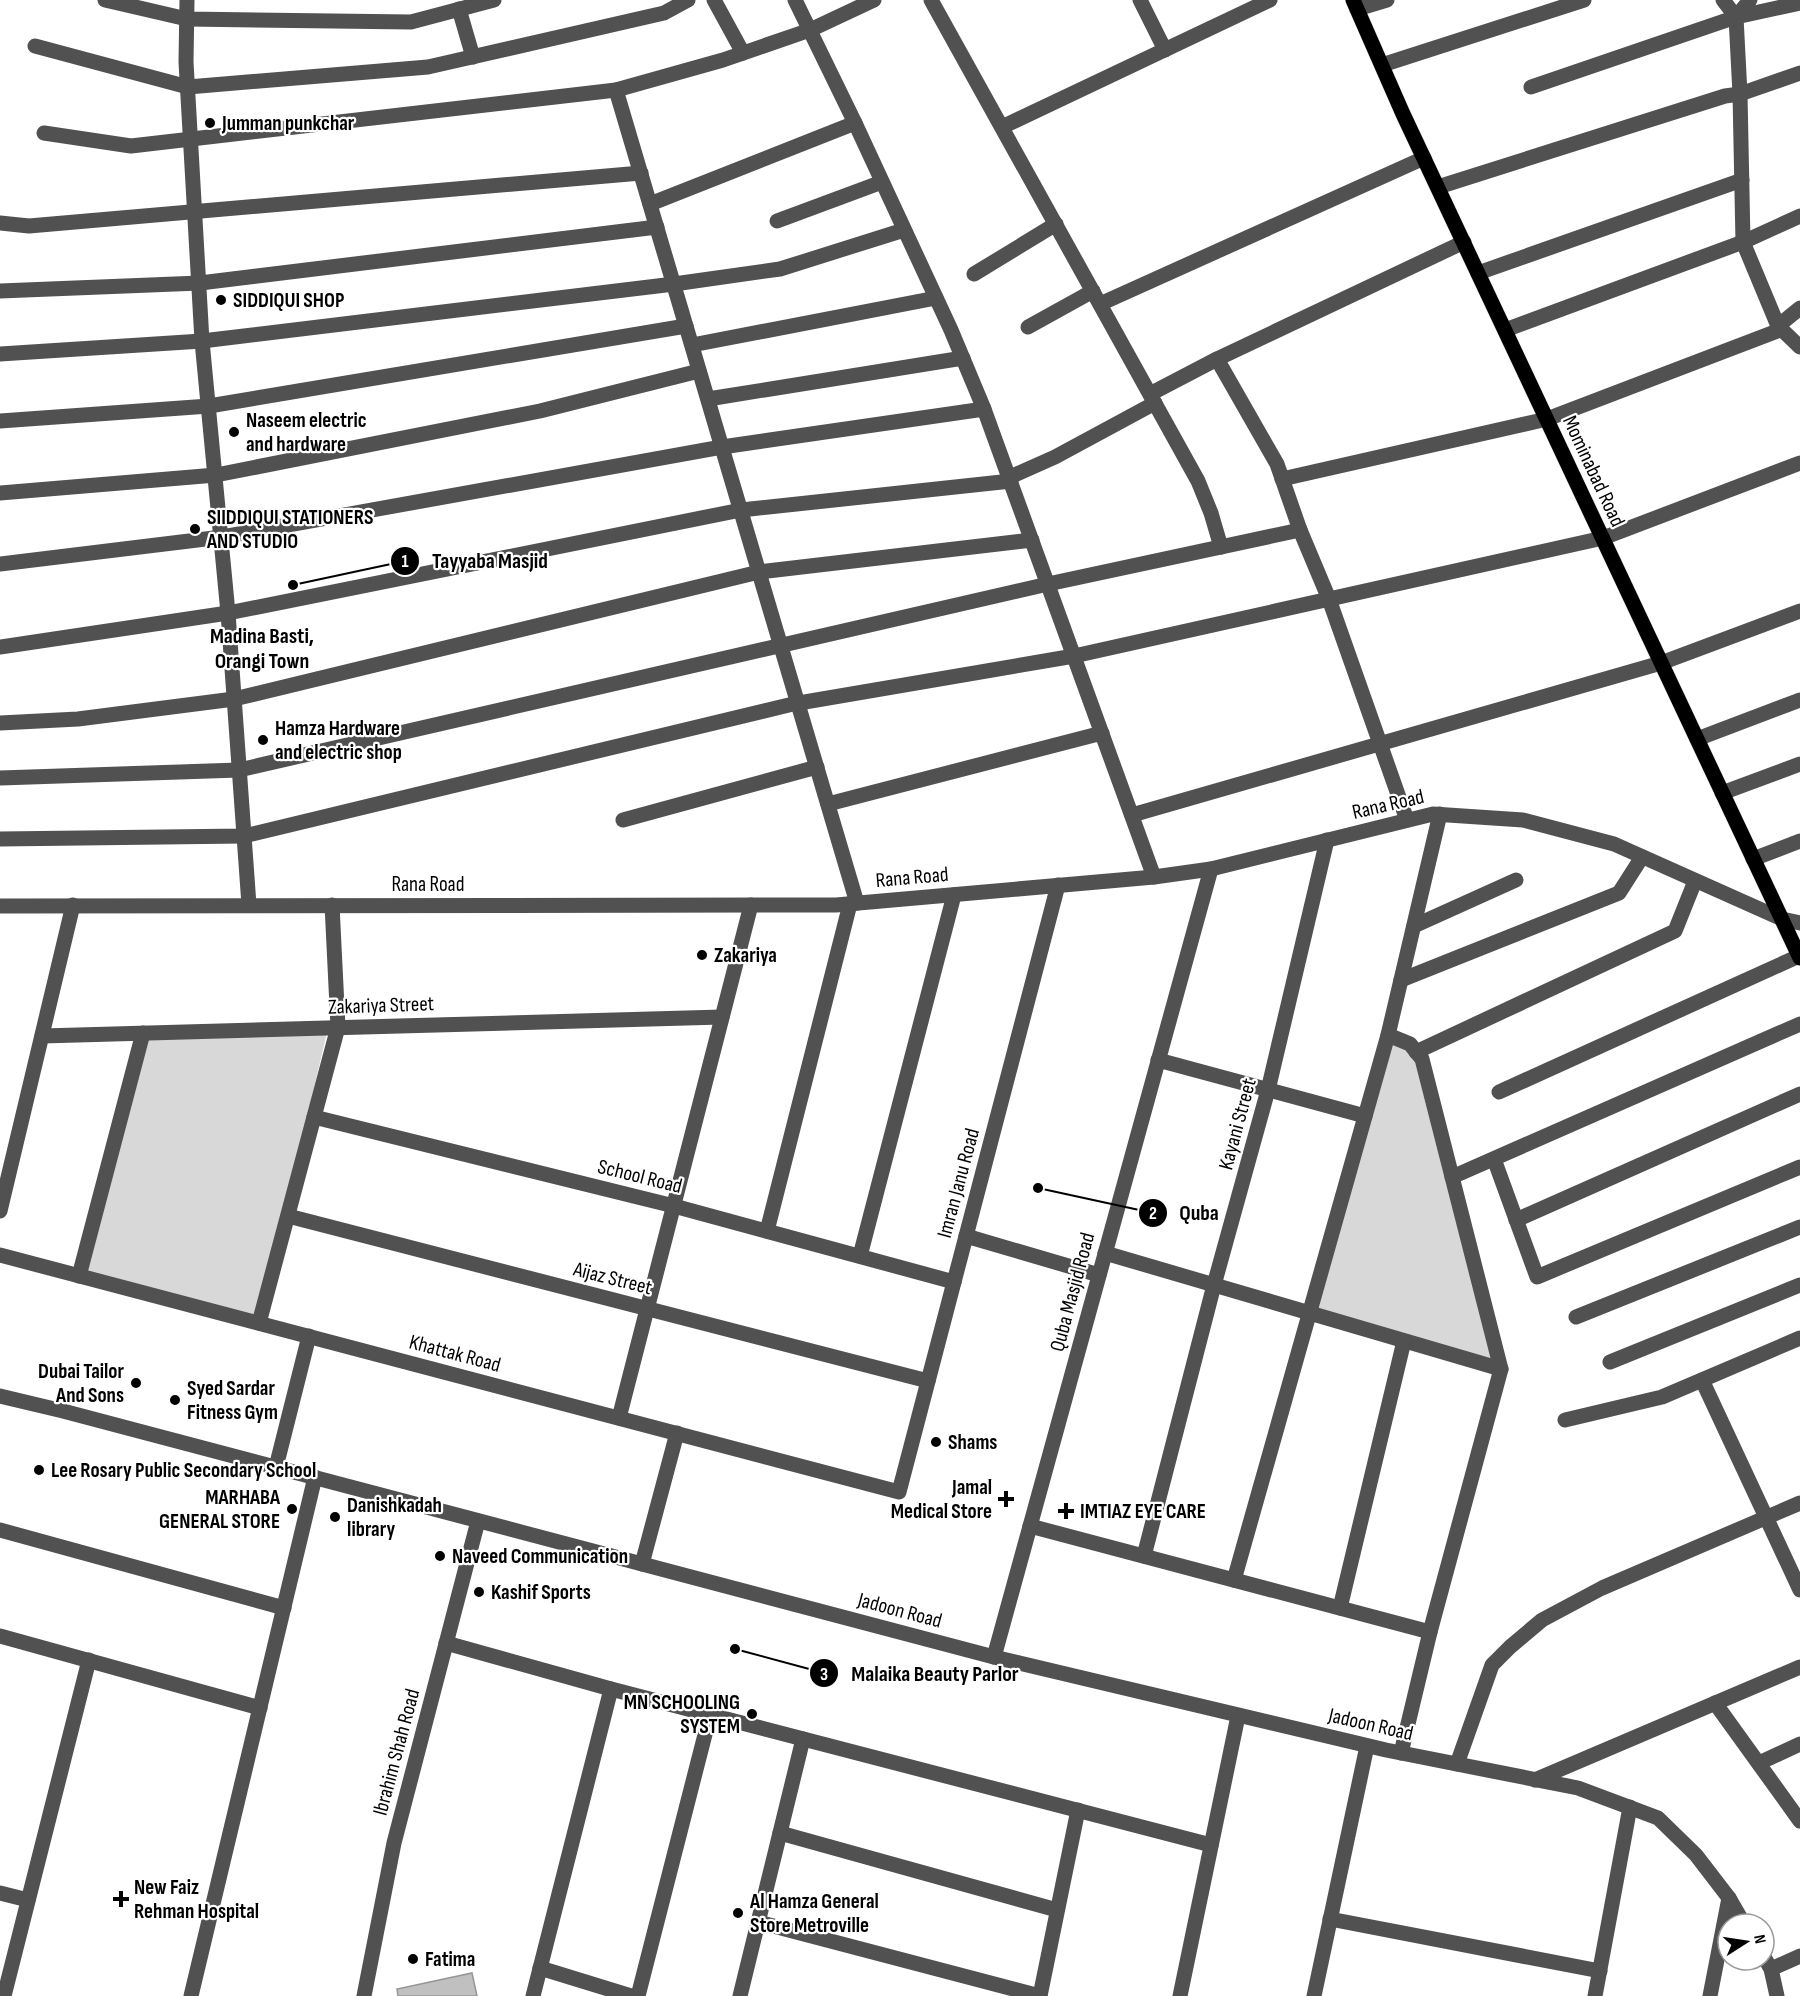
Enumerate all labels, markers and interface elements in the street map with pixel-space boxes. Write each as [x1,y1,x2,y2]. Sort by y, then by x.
place label: Jumman punkchar [221,111,355,136]
marker: Jumman punkchar [203,116,217,130]
place label: SIDDIQUI SHOP [233,288,344,313]
marker: SIDDIQUI SHOP [214,293,228,307]
place label: Naseem electric and hardware [246,408,367,457]
street label: Mominabad Road [1557,412,1630,531]
marker: Naseem electric and hardware [227,425,241,439]
place label: SIIDDIQUI STATIONERS AND STUDIO [206,505,373,554]
marker: SIIDDIQUI STATIONERS AND STUDIO [188,522,202,536]
callout: Tayyaba Masjid [390,541,560,581]
text: Tayyaba Masjid [432,548,548,575]
text: 1 [401,551,409,572]
district label: Madina Basti, Orangi Town [210,623,314,675]
place label: Hamza Hardware and electric shop [275,716,402,765]
marker: Hamza Hardware and electric shop [256,733,270,747]
street label: Rana Road [1350,784,1426,825]
street label: Rana Road [875,862,949,893]
street label: Rana Road [392,872,464,897]
place label: Zakariya [714,943,777,968]
marker: Zakariya [695,948,709,962]
street label: Zakariya Street [328,991,434,1020]
street label: Kayani Street [1213,1076,1262,1173]
street label: Imran Janu Road [932,1126,985,1241]
street label: School Road [595,1154,685,1199]
callout: Quba [1138,1193,1231,1233]
text: Quba [1179,1200,1219,1227]
text: 2 [1149,1203,1157,1224]
street label: Quba Masjid Road [1045,1230,1100,1354]
street label: Aijaz Street [570,1256,655,1300]
street label: Khattak Road [406,1329,503,1378]
place label: Dubai Tailor And Sons [38,1359,124,1408]
marker: Dubai Tailor And Sons [129,1376,143,1390]
place label: Syed Sardar Fitness Gym [187,1376,278,1425]
marker: Syed Sardar Fitness Gym [168,1393,182,1407]
place label: Shams [948,1430,997,1455]
marker: Shams [929,1435,943,1449]
place label: Lee Rosary Public Secondary School [51,1458,316,1483]
marker: Lee Rosary Public Secondary School [32,1463,46,1477]
place label: Jamal Medical Store [891,1475,992,1524]
place label: MARHABA GENERAL STORE [159,1485,281,1534]
marker: Jamal Medical Store [997,1490,1015,1508]
place label: Danishkadah library [347,1493,442,1542]
place label: IMTIAZ EYE CARE [1080,1499,1206,1524]
marker: MARHABA GENERAL STORE [285,1502,299,1516]
marker: IMTIAZ EYE CARE [1057,1502,1075,1520]
marker: Danishkadah library [328,1510,342,1524]
place label: Naveed Communication [452,1544,628,1569]
marker: Naveed Communication [433,1549,447,1563]
place label: Kashif Sports [491,1580,591,1605]
marker: Kashif Sports [472,1585,486,1599]
street label: Jadoon Road [854,1587,945,1634]
callout: Malaika Beauty Parlor [809,1653,1030,1693]
text: Malaika Beauty Parlor [851,1661,1019,1688]
text: 3 [820,1664,828,1685]
street label: Ibrahim Shah Road [368,1686,425,1818]
place label: MN SCHOOLING SYSTEM [624,1690,740,1739]
street label: Jadoon Road [1325,1702,1416,1746]
marker: MN SCHOOLING SYSTEM [745,1707,759,1721]
place label: New Faiz Rehman Hospital [134,1875,259,1924]
place label: Al Hamza General Store Metroville [749,1889,879,1938]
marker: New Faiz Rehman Hospital [112,1890,130,1908]
marker: Al Hamza General Store Metroville [731,1906,745,1920]
north arrow [1716,1912,1776,1972]
text: N [1749,1933,1769,1945]
place label: Fatima [425,1947,475,1972]
marker: Fatima [406,1952,420,1966]

